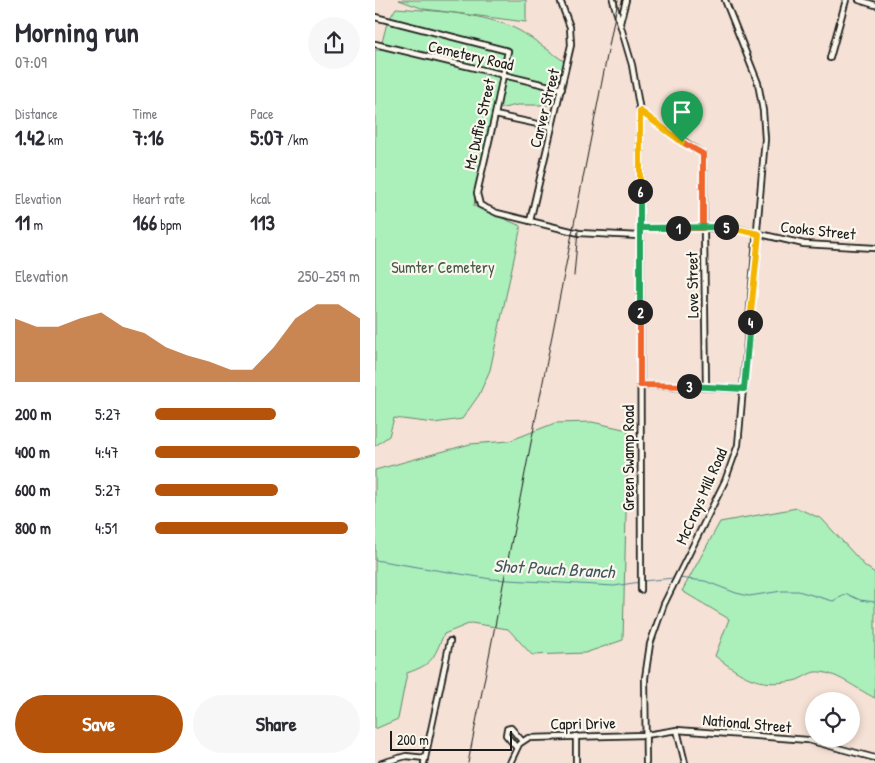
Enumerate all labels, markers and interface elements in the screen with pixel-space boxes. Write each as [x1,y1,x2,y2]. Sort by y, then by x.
text: Morning run [15,13,139,51]
button: share [308,17,360,69]
street label: Cemetery Road [426,34,516,76]
text: 07:09 [15,51,47,73]
street label: Carver Street [524,66,565,150]
street label: Mc Duffie Street [458,76,500,172]
pin [661,91,703,142]
icon: arrive [668,98,696,126]
text: Distance [15,104,58,123]
text: Time [133,104,157,123]
text: Pace [250,104,274,123]
text: 1.42 [15,123,45,152]
text: 7:16 [133,123,164,152]
text: 5:07 [250,123,284,152]
text: km [45,130,63,149]
text: /km [284,130,308,149]
pin: 6 [627,178,653,204]
text: 6 [638,182,643,201]
text: Elevation [15,189,62,208]
text: Heart rate [133,189,185,208]
text: kcal [250,189,271,208]
text: 11 [15,208,30,237]
text: 166 [133,208,157,237]
text: 113 [250,208,275,237]
pin: 5 [713,214,739,240]
text: m [30,215,43,234]
text: bpm [157,215,182,234]
street label: Cooks Street [779,215,857,245]
pin: 1 [665,216,691,240]
text: 5 [724,218,729,237]
text: 1 [676,219,681,238]
street label: Love Street [680,251,704,318]
park label: Sumter Cemetery [391,256,495,278]
text: Elevation [15,265,68,287]
text: 250–259 m [297,265,360,287]
pin: 2 [627,300,653,324]
text: 2 [637,303,644,322]
pin: 4 [737,310,763,334]
text: 4 [748,313,753,332]
pin: 3 [677,374,701,398]
text: 3 [686,377,693,396]
text: 200 m [15,403,51,425]
text: 5:27 [95,403,121,425]
street label: Green Swamp Road [617,405,639,511]
text: 400 m [15,441,50,463]
text: 4:47 [95,441,119,463]
street label: McCrays Mill Road [670,444,732,548]
text: 600 m [15,479,50,501]
text: 5:27 [95,479,121,501]
text: 800 m [15,517,51,539]
text: 4:51 [95,517,117,539]
water label: Shot Pouch Branch [493,553,617,584]
map controls [805,692,860,747]
button: locate [805,692,860,747]
button: Save [15,695,183,753]
button: Share [193,695,360,753]
street label: National Street [702,708,793,738]
street label: Capri Drive [550,711,617,735]
scale bar [390,728,513,751]
text: 200 m [397,730,429,749]

